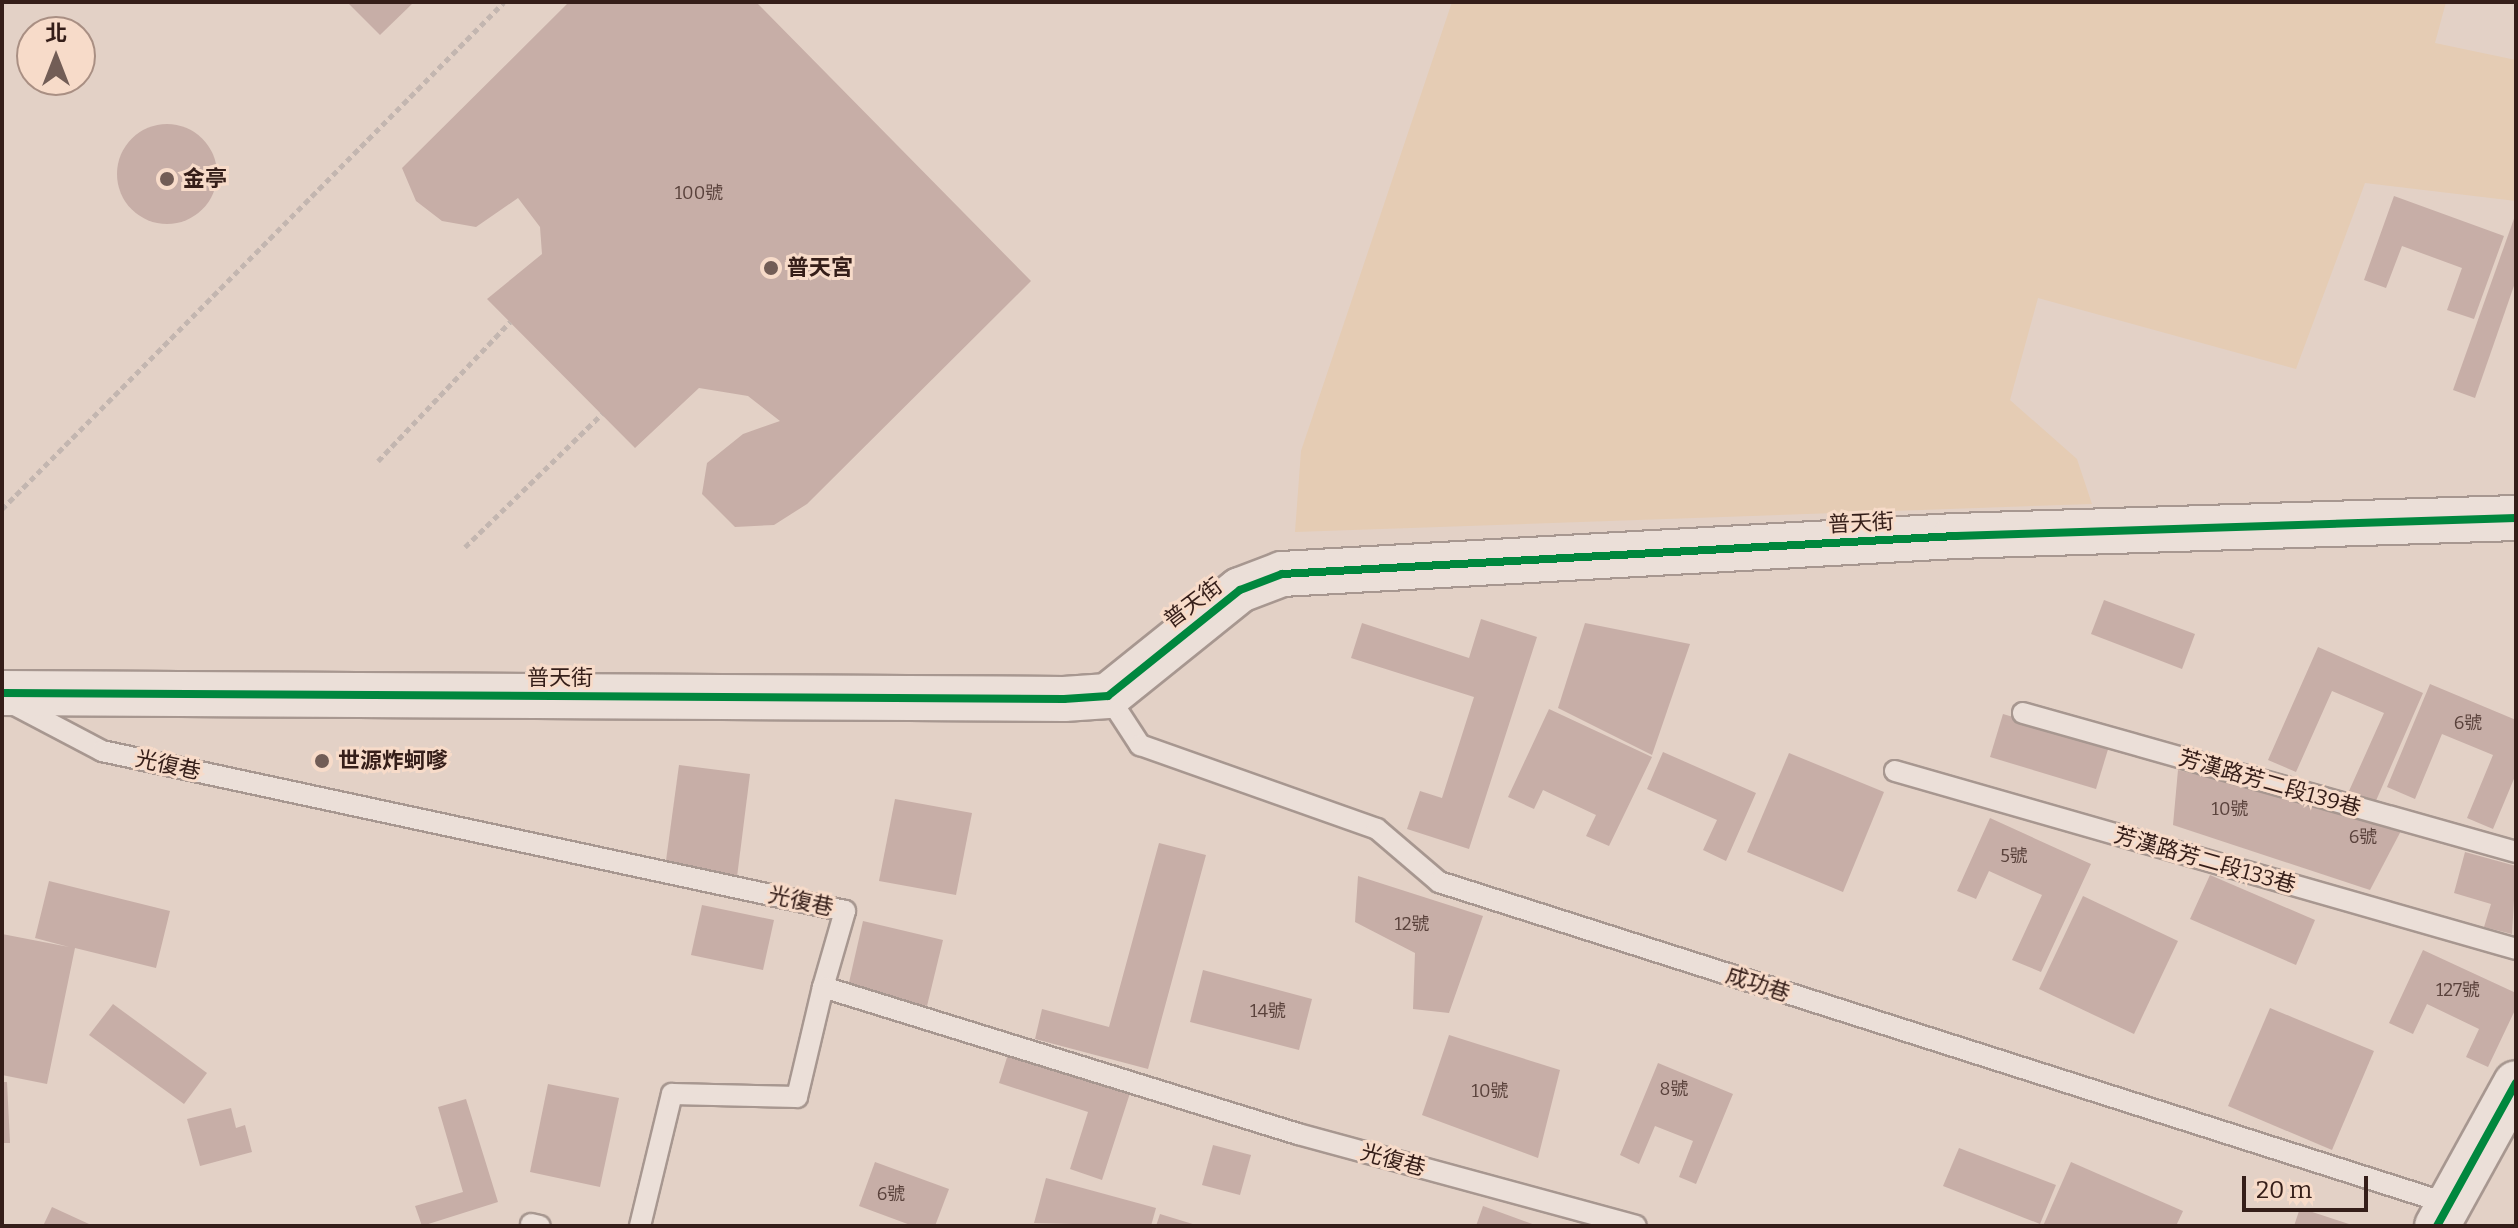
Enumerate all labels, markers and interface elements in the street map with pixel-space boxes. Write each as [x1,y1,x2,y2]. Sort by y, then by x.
north arrow [16,16,96,96]
text: 北 [45,20,67,47]
place label: 金亭 [183,166,227,192]
marker: 金亭 [158,170,176,188]
house number: 100號 [675,182,723,204]
place label: 普天宮 [787,255,853,281]
marker: 普天宮 [762,259,780,277]
street label: 普天街 [1827,508,1895,538]
street label: 普天街 [1159,573,1227,633]
street label: 普天街 [527,665,593,691]
house number: 6號 [2454,712,2482,734]
street label: 芳漢路芳二段139巷 [2176,744,2364,822]
street label: 光復巷 [133,745,203,785]
place label: 世源炸蚵嗲 [338,748,448,774]
marker: 世源炸蚵嗲 [313,752,331,770]
house number: 10號 [2212,798,2248,820]
street label: 芳漢路芳二段133巷 [2111,821,2299,899]
house number: 6號 [2349,826,2377,848]
house number: 5號 [2000,845,2028,867]
street label: 光復巷 [766,881,836,921]
house number: 12號 [1394,913,1430,935]
street label: 成功巷 [1723,961,1793,1007]
house number: 127號 [2436,979,2480,1001]
house number: 14號 [1250,1000,1286,1022]
house number: 8號 [1660,1078,1688,1100]
house number: 10號 [1472,1080,1508,1102]
street label: 光復巷 [1358,1139,1428,1181]
scale bar [2246,1160,2372,1210]
text: 20 m [2256,1176,2312,1204]
house number: 6號 [877,1183,905,1205]

